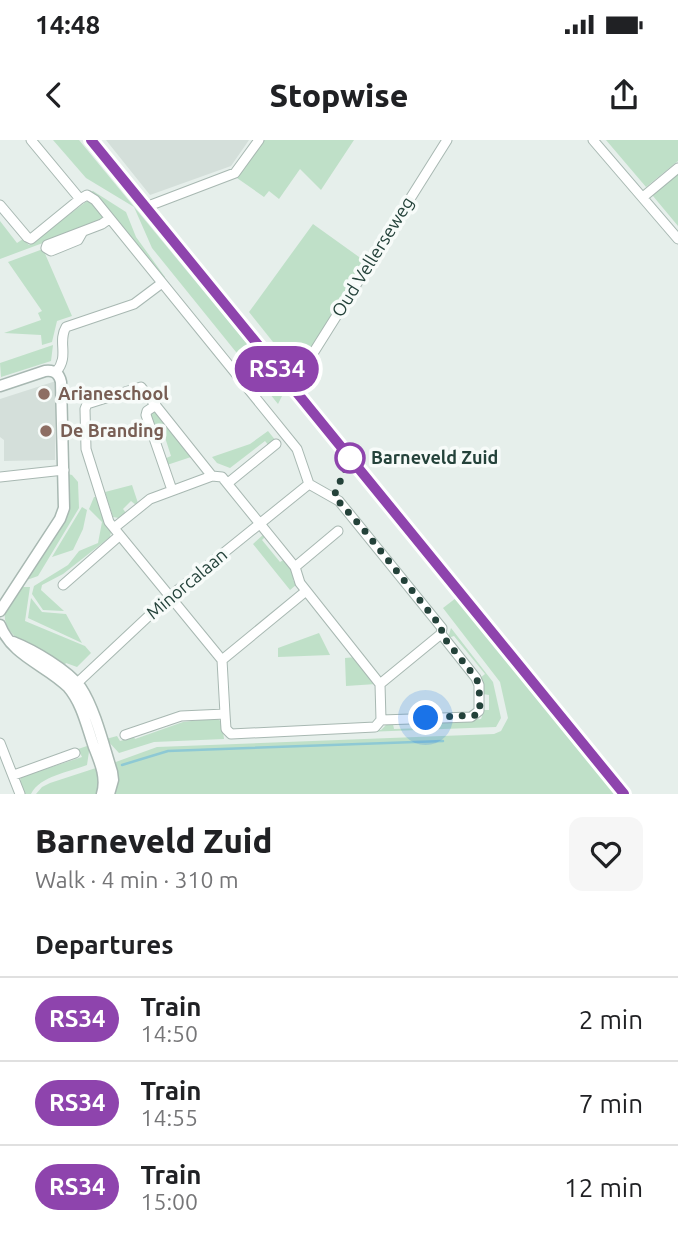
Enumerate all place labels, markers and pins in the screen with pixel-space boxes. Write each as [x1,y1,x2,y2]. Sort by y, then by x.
place label: Arianeschool [58,383,169,403]
marker: Arianeschool [36,386,52,402]
place label: De Branding [60,420,164,440]
marker: De Branding [38,423,54,439]
marker: Barneveld Zuid [335,443,365,473]
place label: Barneveld Zuid [371,447,498,467]

